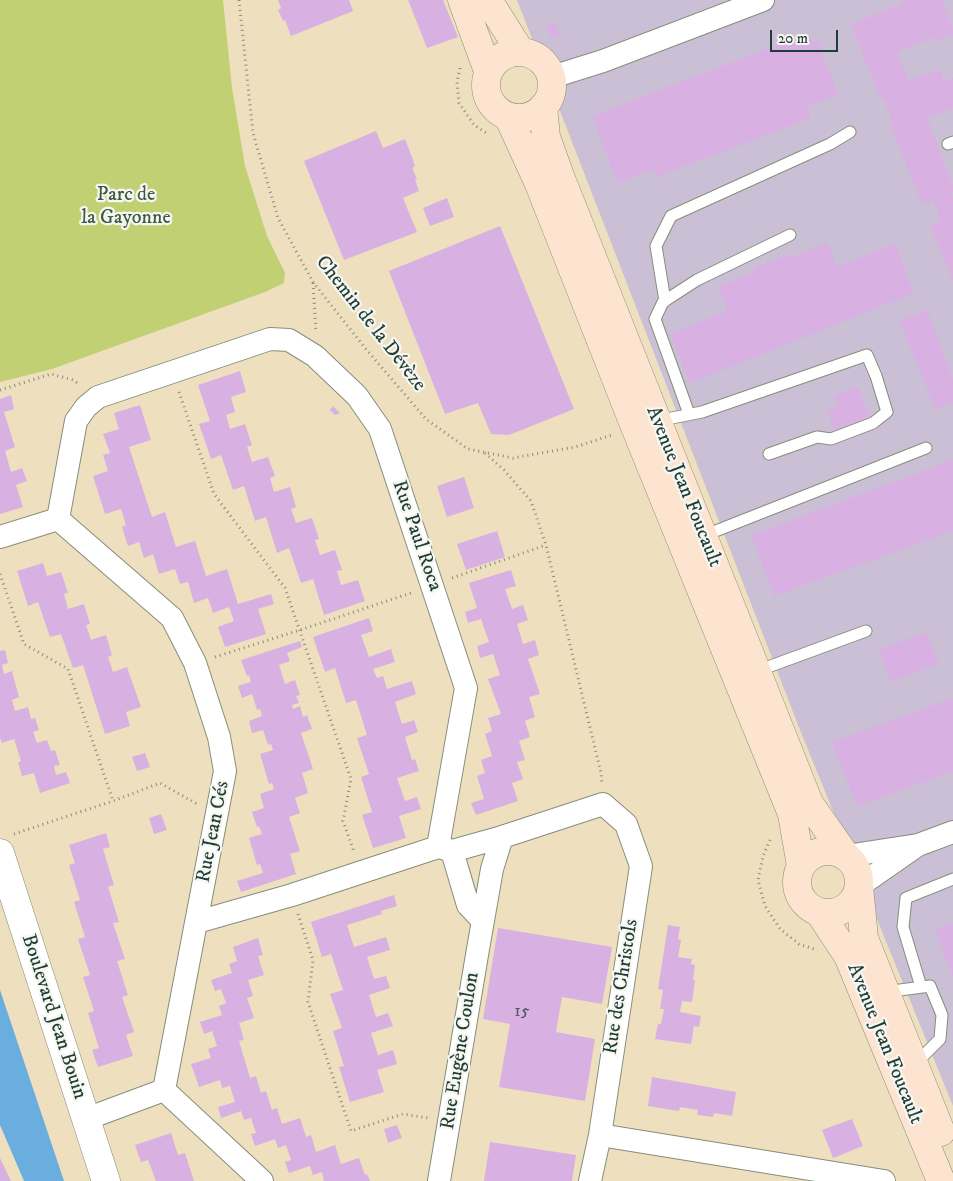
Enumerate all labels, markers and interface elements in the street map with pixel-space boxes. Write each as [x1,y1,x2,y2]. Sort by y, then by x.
scale bar [773,20,840,52]
text: 20 m [778,29,808,48]
park label: Parc de la Gayonne [81,184,171,231]
street label: Chemin de la Dévèze [310,251,430,397]
street label: Avenue Jean Foucault [640,403,726,571]
street label: Rue Paul Roca [386,477,446,595]
street label: Rue Jean Cés [192,779,236,885]
street label: Rue des Christols [599,918,645,1056]
street label: Boulevard Jean Bouin [15,932,91,1102]
street label: Avenue Jean Foucault [841,960,927,1128]
street label: Rue Eugène Coulon [437,971,485,1131]
house number: 15 [514,1001,530,1023]

